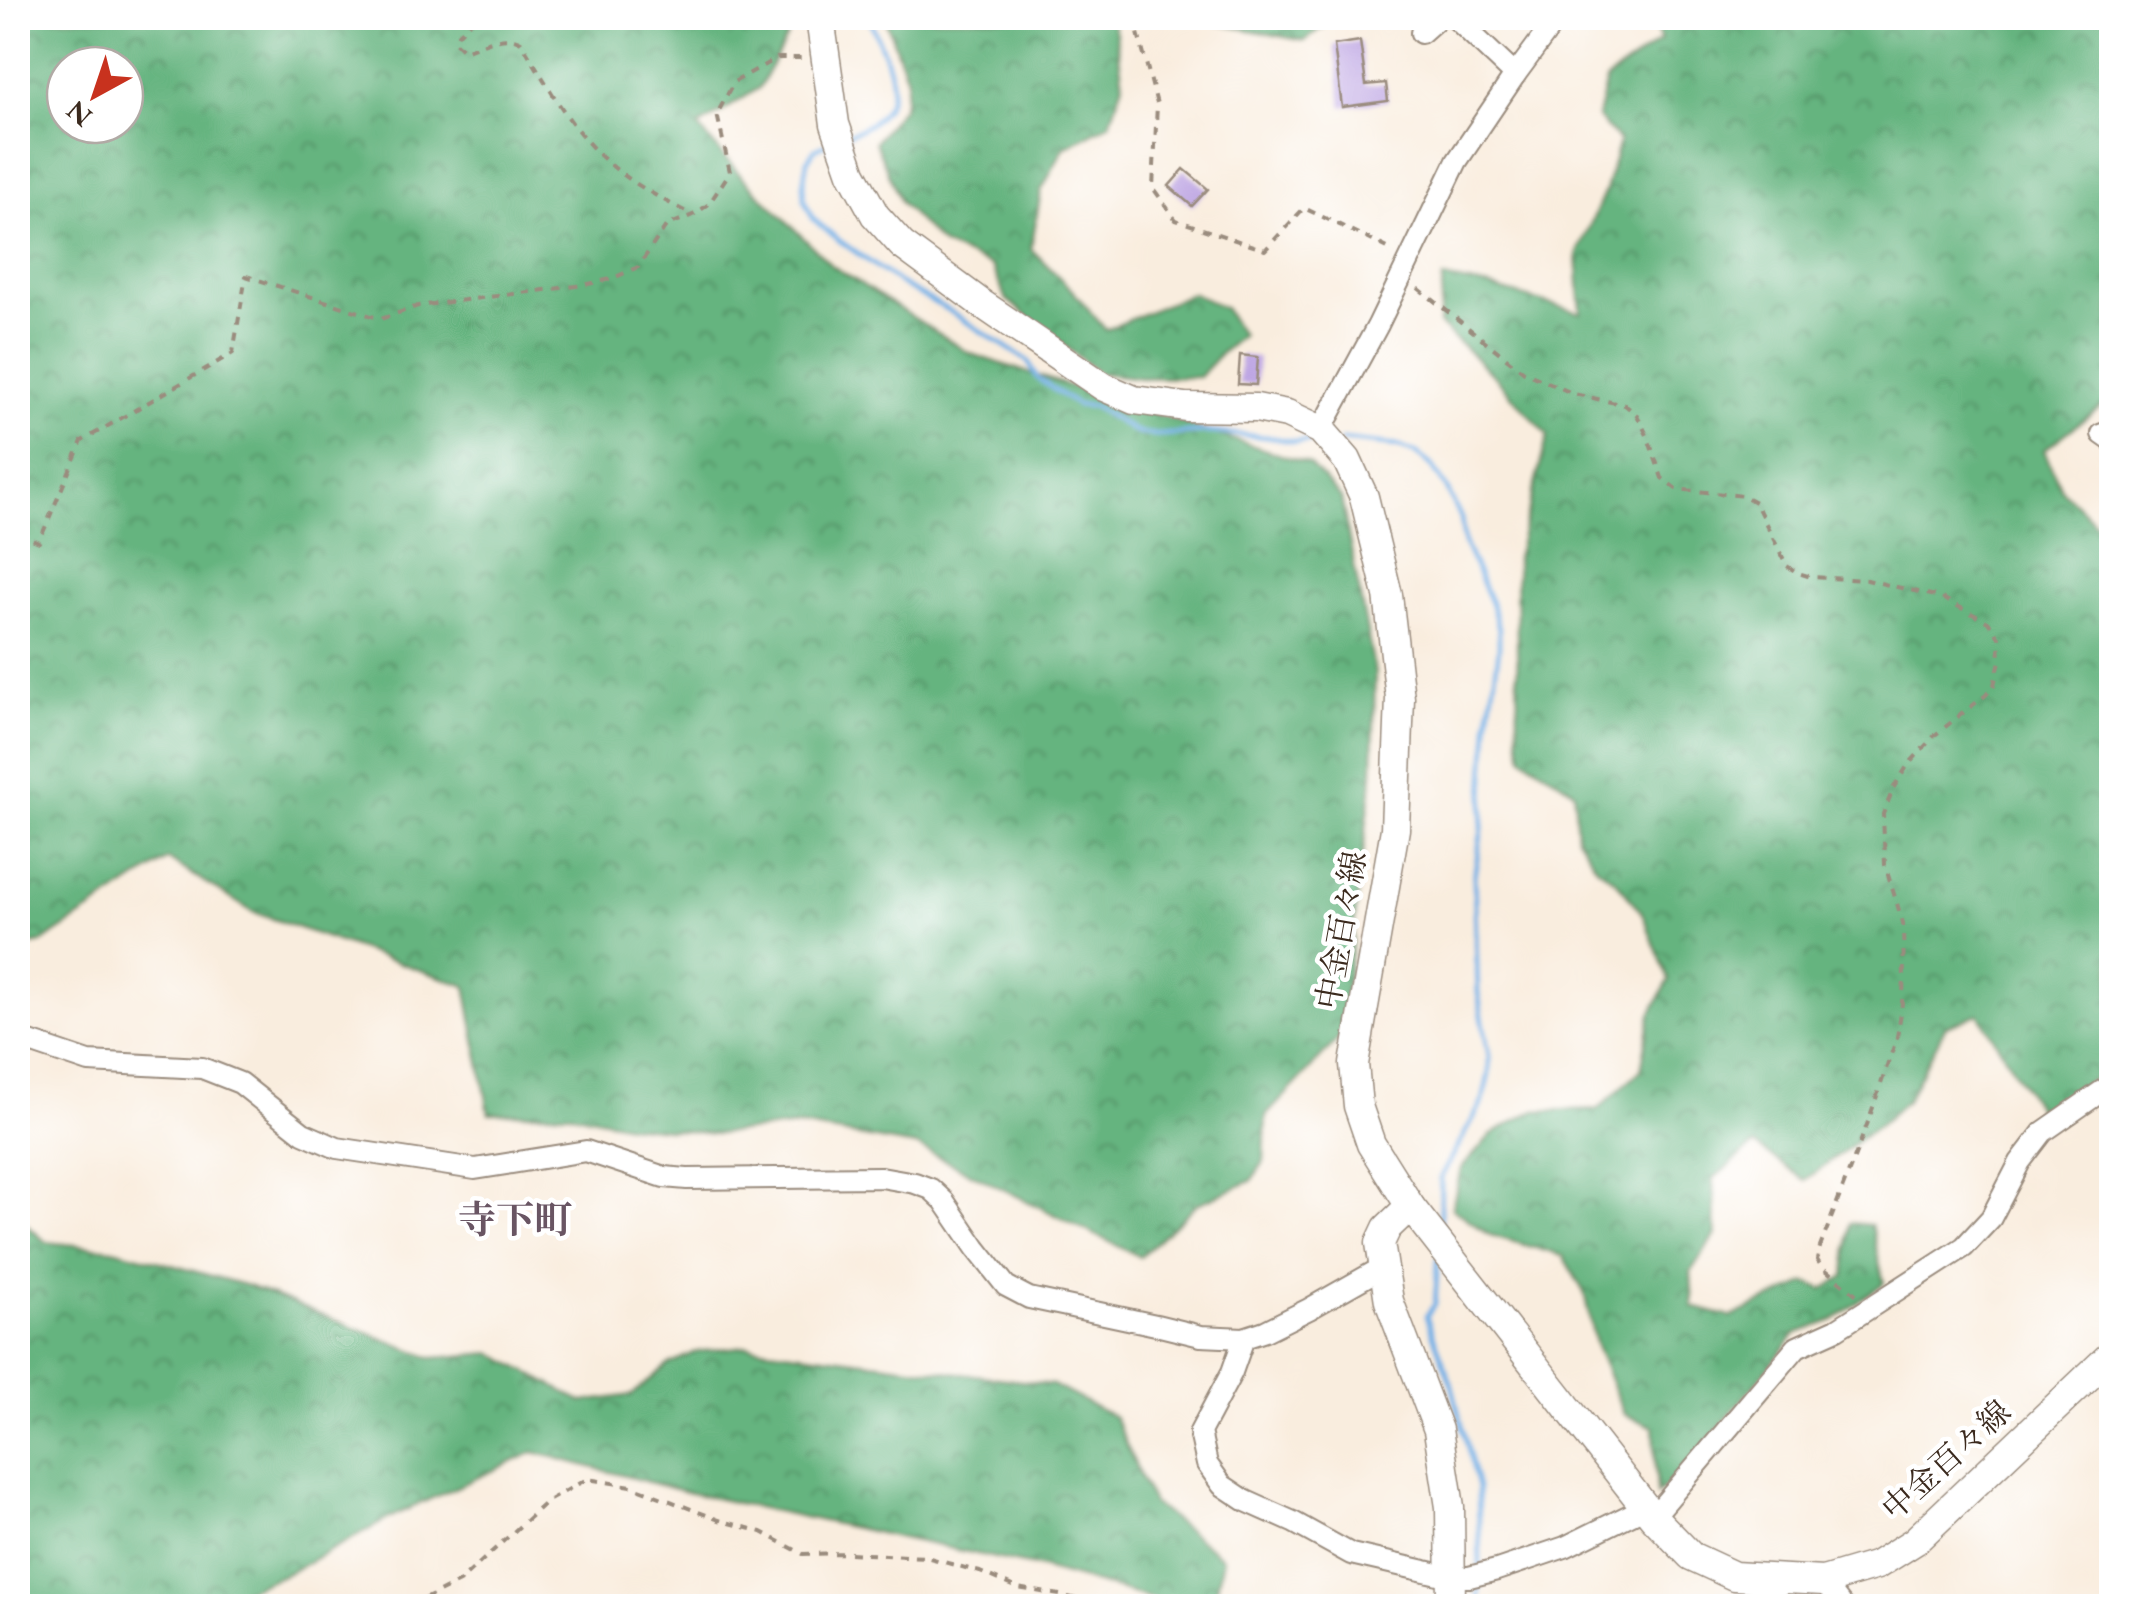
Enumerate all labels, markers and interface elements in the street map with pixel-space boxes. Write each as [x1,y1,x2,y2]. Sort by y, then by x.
north arrow [45,45,145,145]
text: N [58,93,99,135]
street label: 中金百々線 [1306,848,1376,1012]
district label: 寺下町 [458,1195,572,1244]
street label: 中金百々線 [1872,1391,2020,1529]

